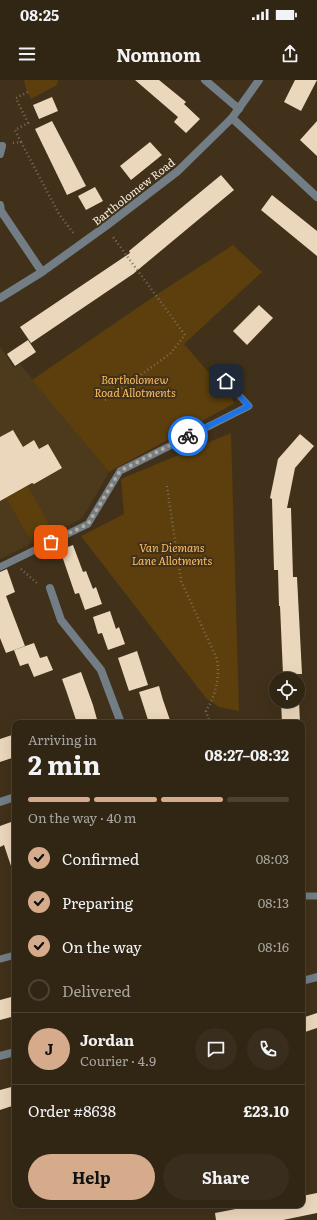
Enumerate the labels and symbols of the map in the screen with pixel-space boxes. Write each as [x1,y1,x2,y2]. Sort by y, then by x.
street label: Bartholomew Road [88,154,178,228]
pin [209,364,243,398]
park label: Bartholomew Road Allotments [94,371,176,400]
courier [168,416,208,456]
pin [34,525,68,559]
park label: Van Diemans Lane Allotments [132,539,212,568]

